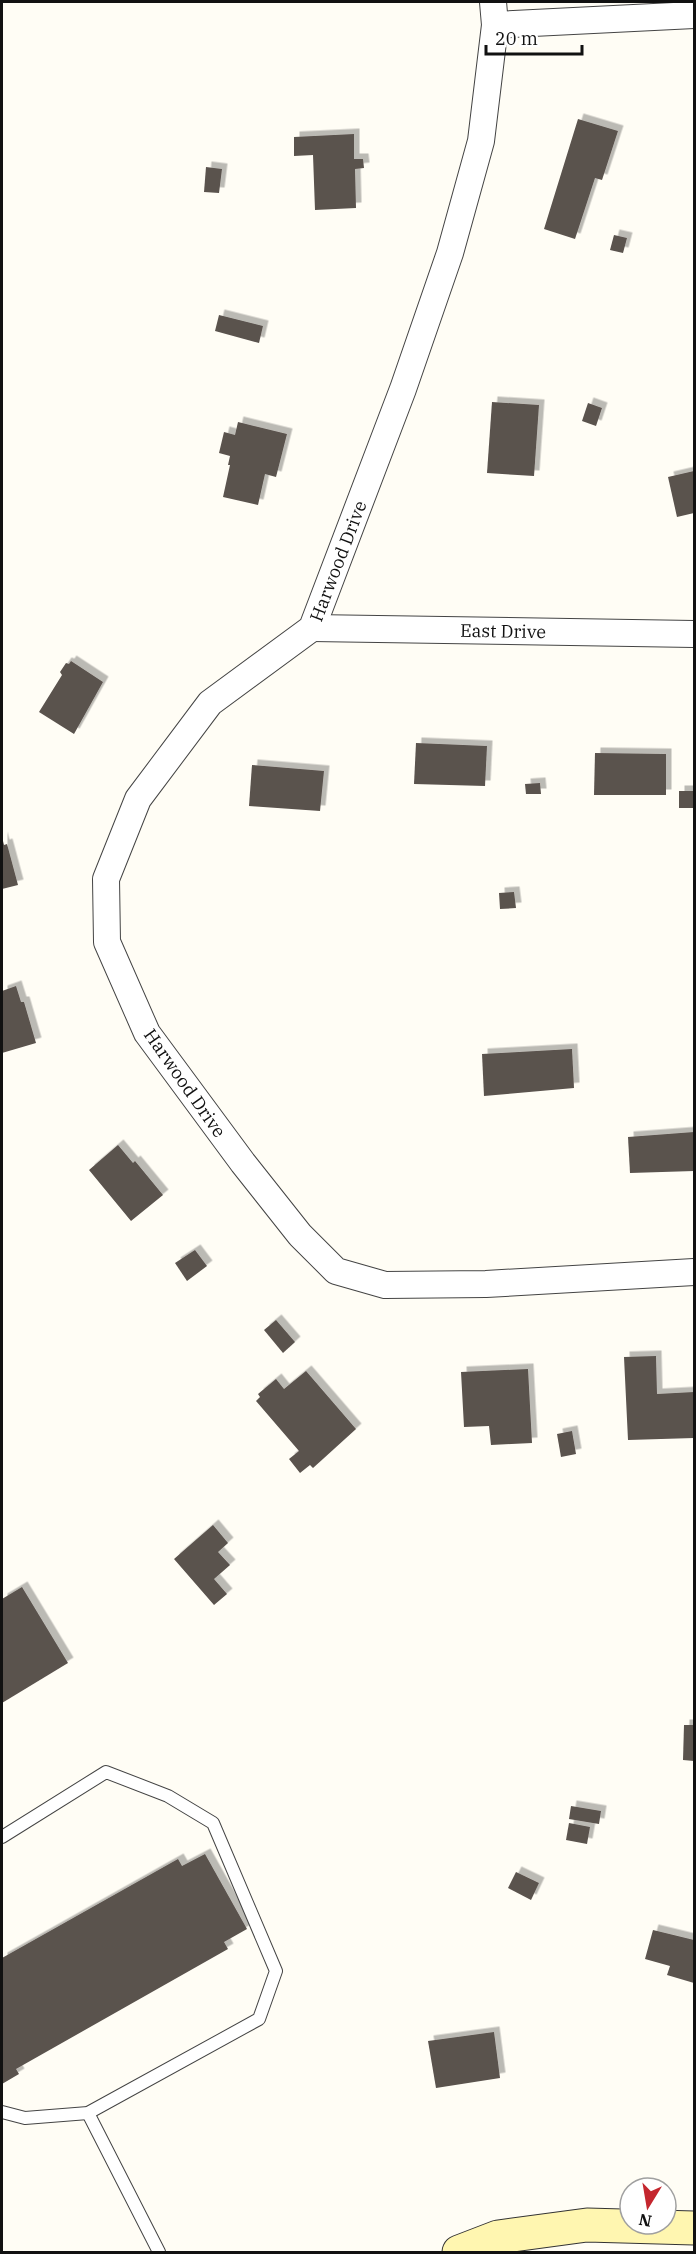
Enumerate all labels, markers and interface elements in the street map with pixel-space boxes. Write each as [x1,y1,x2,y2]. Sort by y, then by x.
scale bar [486,18,582,56]
text: 20 m [495,27,538,50]
street label: Harwood Drive [304,497,372,625]
street label: East Drive [460,619,546,643]
street label: Harwood Drive [139,1024,231,1142]
north arrow [618,2176,678,2236]
text: N [637,2210,653,2232]

